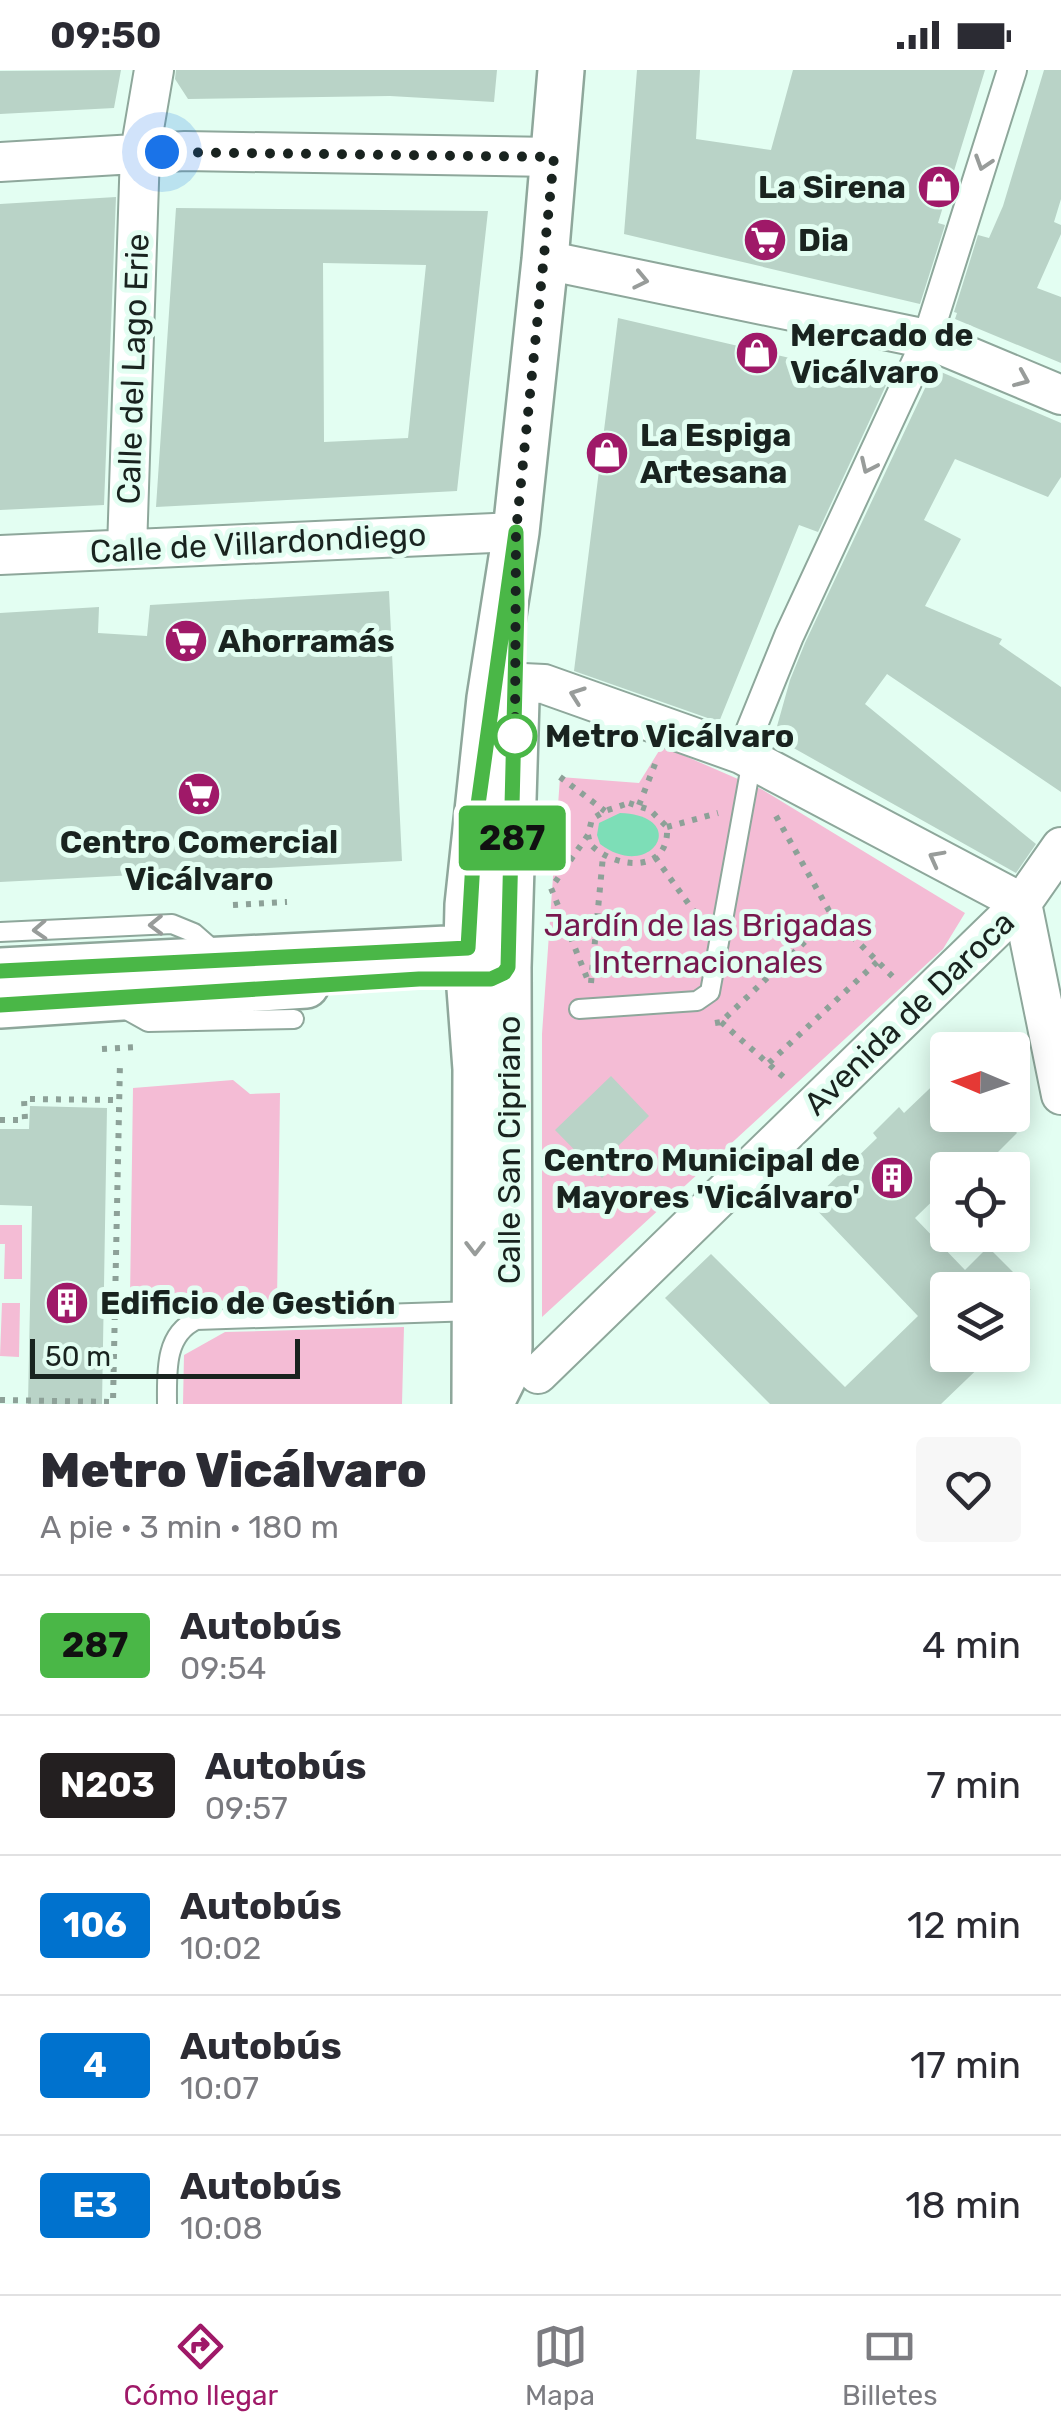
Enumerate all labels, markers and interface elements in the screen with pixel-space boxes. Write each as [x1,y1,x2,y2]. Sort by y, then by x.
text: 09:50 [50,12,162,58]
your location [137,127,187,177]
one-way arrow [974,154,994,171]
shop icon: La Sirena [916,164,962,210]
place label: La Sirena [758,168,906,206]
supermarket icon: Dia [742,217,788,263]
place label: Dia [798,221,849,259]
street label: Calle del Lago Erie [109,233,157,505]
one-way arrow [632,268,649,289]
place label: Mercado de Vicálvaro [790,316,973,391]
shop icon: Mercado de Vicálvaro [734,330,780,376]
one-way arrow [1012,367,1030,387]
place label: La Espiga Artesana [640,416,791,491]
shop icon: La Espiga Artesana [584,430,630,476]
one-way arrow [860,456,880,474]
street label: Calle de Villardondiego [89,515,427,571]
supermarket icon: Ahorramás [163,618,209,664]
place label: Ahorramás [218,622,395,660]
one-way arrow [569,686,586,707]
marker: Metro Vicálvaro [494,715,536,757]
place label: Metro Vicálvaro [545,717,794,755]
supermarket icon: Centro Comercial Vicálvaro [176,771,222,817]
line badge: 287 [454,806,570,870]
text: 287 [479,817,545,859]
place label: Centro Comercial Vicálvaro [60,823,338,898]
one-way arrow [928,851,946,870]
street label: Avenida de Daroca [796,903,1022,1123]
park label: Jardín de las Brigadas Internacionales [543,906,873,981]
one-way arrow [148,915,164,936]
one-way arrow [31,919,47,940]
street label: Calle San Cipriano [490,1016,528,1284]
north arrow [930,1032,1030,1132]
map controls [930,1032,1030,1372]
place label: Centro Municipal de Mayores 'Vicálvaro' [543,1141,860,1216]
button: locate [930,1152,1030,1252]
building icon: Centro Municipal de Mayores 'Vicálvaro' [869,1155,915,1201]
one-way arrow [465,1240,486,1256]
button: layers [930,1272,1030,1372]
building icon: Edificio de Gestión [44,1280,90,1326]
place label: Edificio de Gestión [100,1284,396,1322]
scale bar [30,1334,300,1378]
text: 50 m [45,1340,111,1373]
button: heart [916,1437,1021,1542]
text: Metro Vicálvaro [40,1442,427,1499]
text: A pie · 3 min · 180 m [40,1508,339,1546]
text: Autobús [180,1603,342,1649]
text: 4 min [922,1622,1021,1668]
text: 287 [62,1624,128,1666]
text: 09:54 [180,1649,266,1687]
text: Autobús [205,1743,366,1789]
text: 7 min [926,1762,1021,1808]
text: N203 [60,1764,155,1806]
text: 09:57 [205,1789,288,1827]
text: Autobús [180,1883,342,1929]
text: 12 min [907,1902,1021,1948]
text: 106 [63,1904,127,1946]
text: 10:02 [180,1929,261,1967]
text: Autobús [180,2023,342,2069]
text: 17 min [910,2042,1021,2088]
text: 4 [83,2044,107,2086]
text: 10:07 [180,2069,259,2107]
text: Autobús [180,2163,342,2209]
text: 18 min [905,2182,1021,2228]
text: E3 [72,2184,118,2226]
text: 10:08 [180,2209,263,2247]
tab: Cómo llegar [123,2319,278,2412]
tab: Mapa [525,2319,595,2412]
tab: Billetes [842,2319,938,2412]

